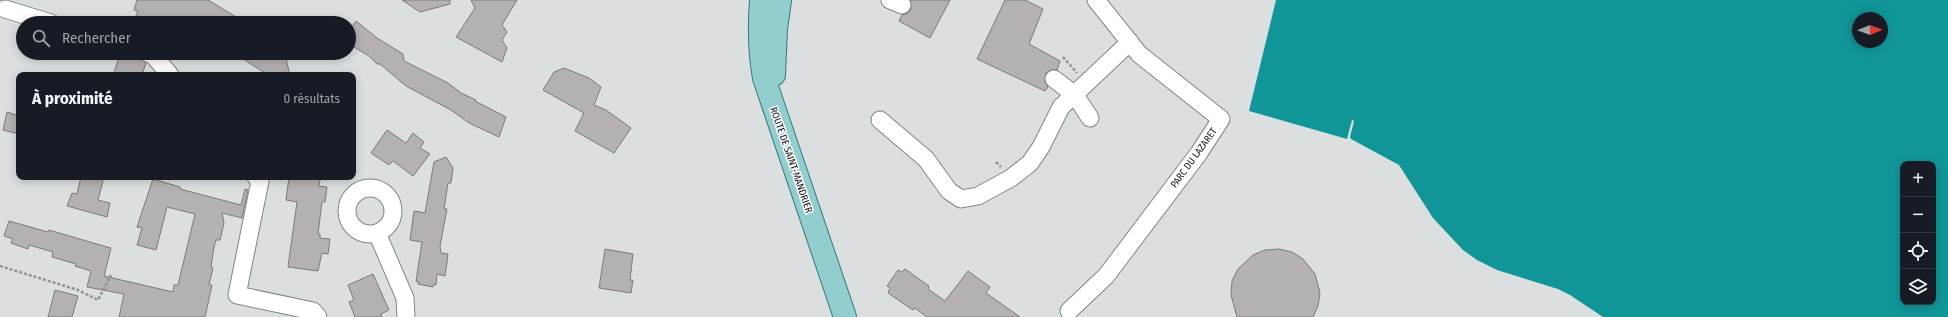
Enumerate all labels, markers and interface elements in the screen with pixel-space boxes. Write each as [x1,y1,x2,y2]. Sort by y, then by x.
north arrow [1852,12,1888,48]
search box [16,16,356,60]
icon: search [30,27,52,49]
text: Rechercher [62,29,131,47]
text: À proximité [32,88,113,109]
text: 0 résultats [283,91,340,106]
street label: ROUTE DE SAINT-MANDRIER [767,105,815,215]
street label: PARC DU LAZARET [1168,125,1220,190]
map controls [1900,161,1936,305]
button: + [1900,161,1936,197]
button: − [1900,197,1936,233]
button: locate [1900,233,1936,269]
button: layers [1900,269,1936,305]

